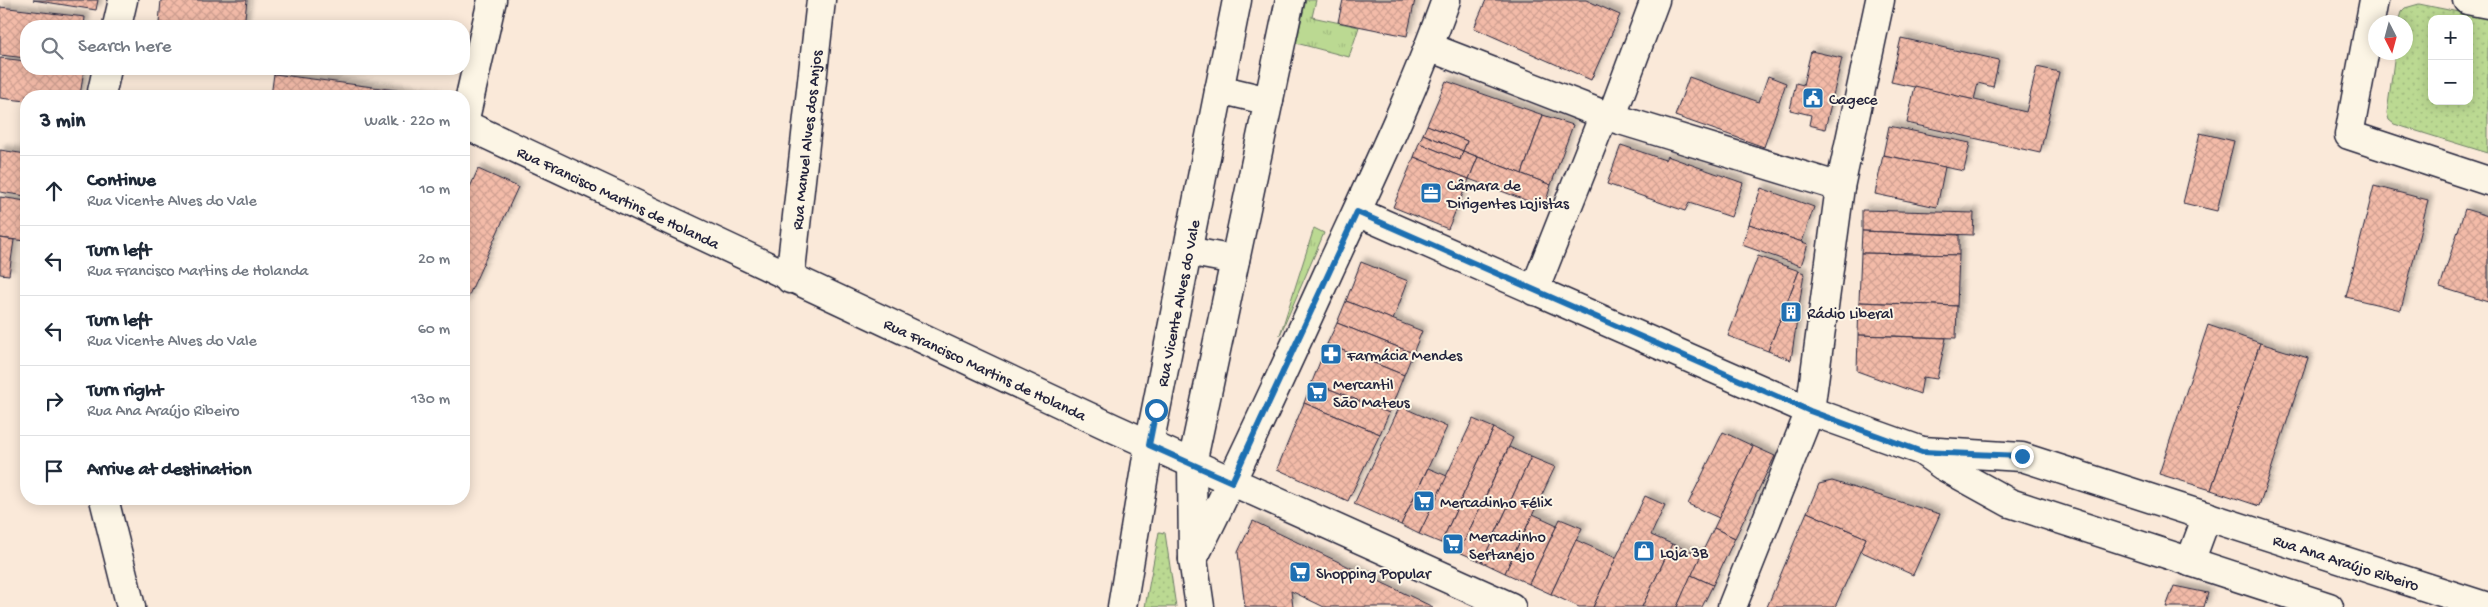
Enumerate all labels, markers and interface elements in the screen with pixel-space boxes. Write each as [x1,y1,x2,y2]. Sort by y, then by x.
north arrow [2368,15,2413,60]
map controls [2428,15,2473,105]
button: + [2428,15,2473,60]
search box [20,20,470,75]
icon: search [38,34,66,62]
text: Search here [78,36,172,59]
street label: Rua Manuel Alves dos Anjos [790,48,828,231]
button: − [2428,60,2473,105]
public building icon: Cagece [1801,86,1825,110]
place label: Cagece [1829,92,1878,111]
text: 3 min [40,110,85,135]
text: Walk · 220 m [364,113,450,132]
street label: Rua Francisco Martins de Holanda [513,144,723,256]
text: Continue [87,170,156,193]
icon: ahead [40,177,68,205]
place label: Câmara de Dirigentes Lojistas [1446,178,1570,215]
text: 10 m [419,181,450,200]
office icon: Câmara de Dirigentes Lojistas [1419,181,1443,205]
text: Rua Vicente Alves do Vale [87,193,257,212]
street label: Rua Vicente Alves do Vale [1155,218,1206,389]
text: Turn left [87,240,151,263]
icon: left [40,247,68,275]
text: 20 m [418,251,450,270]
text: Rua Francisco Martins de Holanda [87,263,308,282]
building icon: Rádio Liberal [1779,300,1803,324]
place label: Rádio Liberal [1807,306,1893,325]
text: Turn left [87,310,151,333]
street label: Rua Francisco Martins de Holanda [880,316,1089,428]
icon: left [40,317,68,345]
text: 60 m [418,321,450,340]
text: Rua Vicente Alves do Vale [87,333,257,352]
pharmacy icon: Farmácia Mendes [1319,342,1343,366]
place label: Farmácia Mendes [1346,348,1463,367]
place label: Mercantil São Mateus [1333,377,1411,414]
text: Turn right [87,380,163,403]
supermarket icon: Mercantil São Mateus [1305,380,1329,404]
icon: right [40,387,68,415]
text: 130 m [411,391,450,410]
route start [1145,399,1168,422]
text: Rua Ana Araújo Ribeiro [87,403,240,422]
route end [2011,445,2034,468]
icon: arrive [40,457,68,485]
text: Arrive at destination [87,459,251,482]
supermarket icon: Mercadinho Félix [1412,489,1436,513]
place label: Mercadinho Félix [1440,495,1553,514]
place label: Mercadinho Sertanejo [1469,529,1546,566]
supermarket icon: Mercadinho Sertanejo [1441,532,1465,556]
street label: Rua Ana Araújo Ribeiro [2270,532,2421,597]
shop icon: Loja 3B [1632,539,1656,563]
place label: Loja 3B [1660,545,1709,564]
supermarket icon: Shopping Popular [1288,560,1312,584]
place label: Shopping Popular [1316,566,1432,585]

